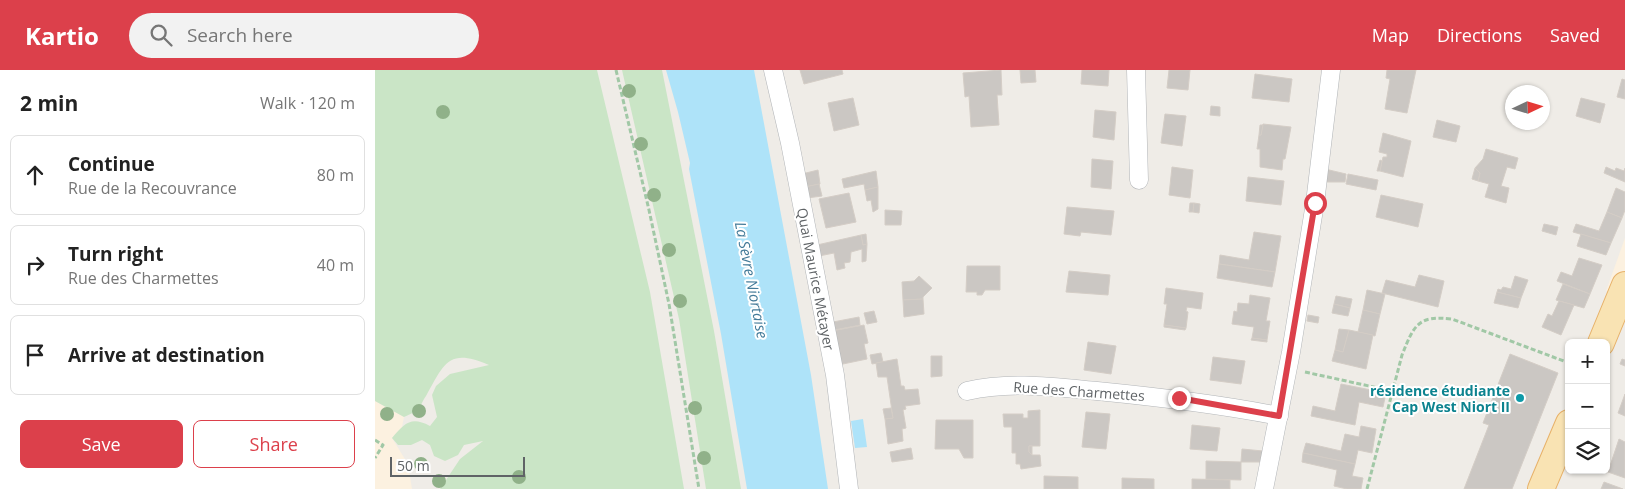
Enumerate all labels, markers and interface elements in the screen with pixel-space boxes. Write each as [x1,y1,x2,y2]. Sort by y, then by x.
search box [129,13,479,58]
text: Kartio [25,19,99,52]
icon: search [147,21,175,49]
text: Search here [187,22,293,48]
text: Map [1372,23,1409,47]
text: Directions [1437,23,1522,47]
text: Saved [1550,23,1600,47]
north arrow [1505,85,1550,130]
text: 2 min [20,89,78,117]
text: Walk · 120 m [260,92,355,114]
text: Continue [68,151,155,177]
icon: ahead [21,161,49,189]
text: 80 m [317,164,354,186]
text: Rue de la Recouvrance [68,177,237,199]
route start [1304,192,1327,215]
street label: Quai Maurice Métayer [793,206,839,352]
water label: La Sèvre Niortaise [731,220,773,341]
text: Turn right [68,241,163,267]
icon: right [21,251,49,279]
text: 40 m [317,254,354,276]
text: Rue des Charmettes [68,267,219,289]
map controls [1565,339,1610,474]
button: + [1565,339,1610,384]
icon: arrive [21,341,49,369]
text: Arrive at destination [68,342,265,368]
street label: Rue des Charmettes [1013,377,1146,405]
place label: résidence étudiante Cap West Niort II [1370,381,1510,416]
button: − [1565,384,1610,429]
route end [1168,387,1191,410]
marker: résidence étudiante Cap West Niort II [1514,392,1526,404]
button: Save [20,420,183,468]
button: Share [193,420,355,468]
button: layers [1565,429,1610,474]
scale bar [390,454,525,477]
text: 50 m [397,456,430,475]

